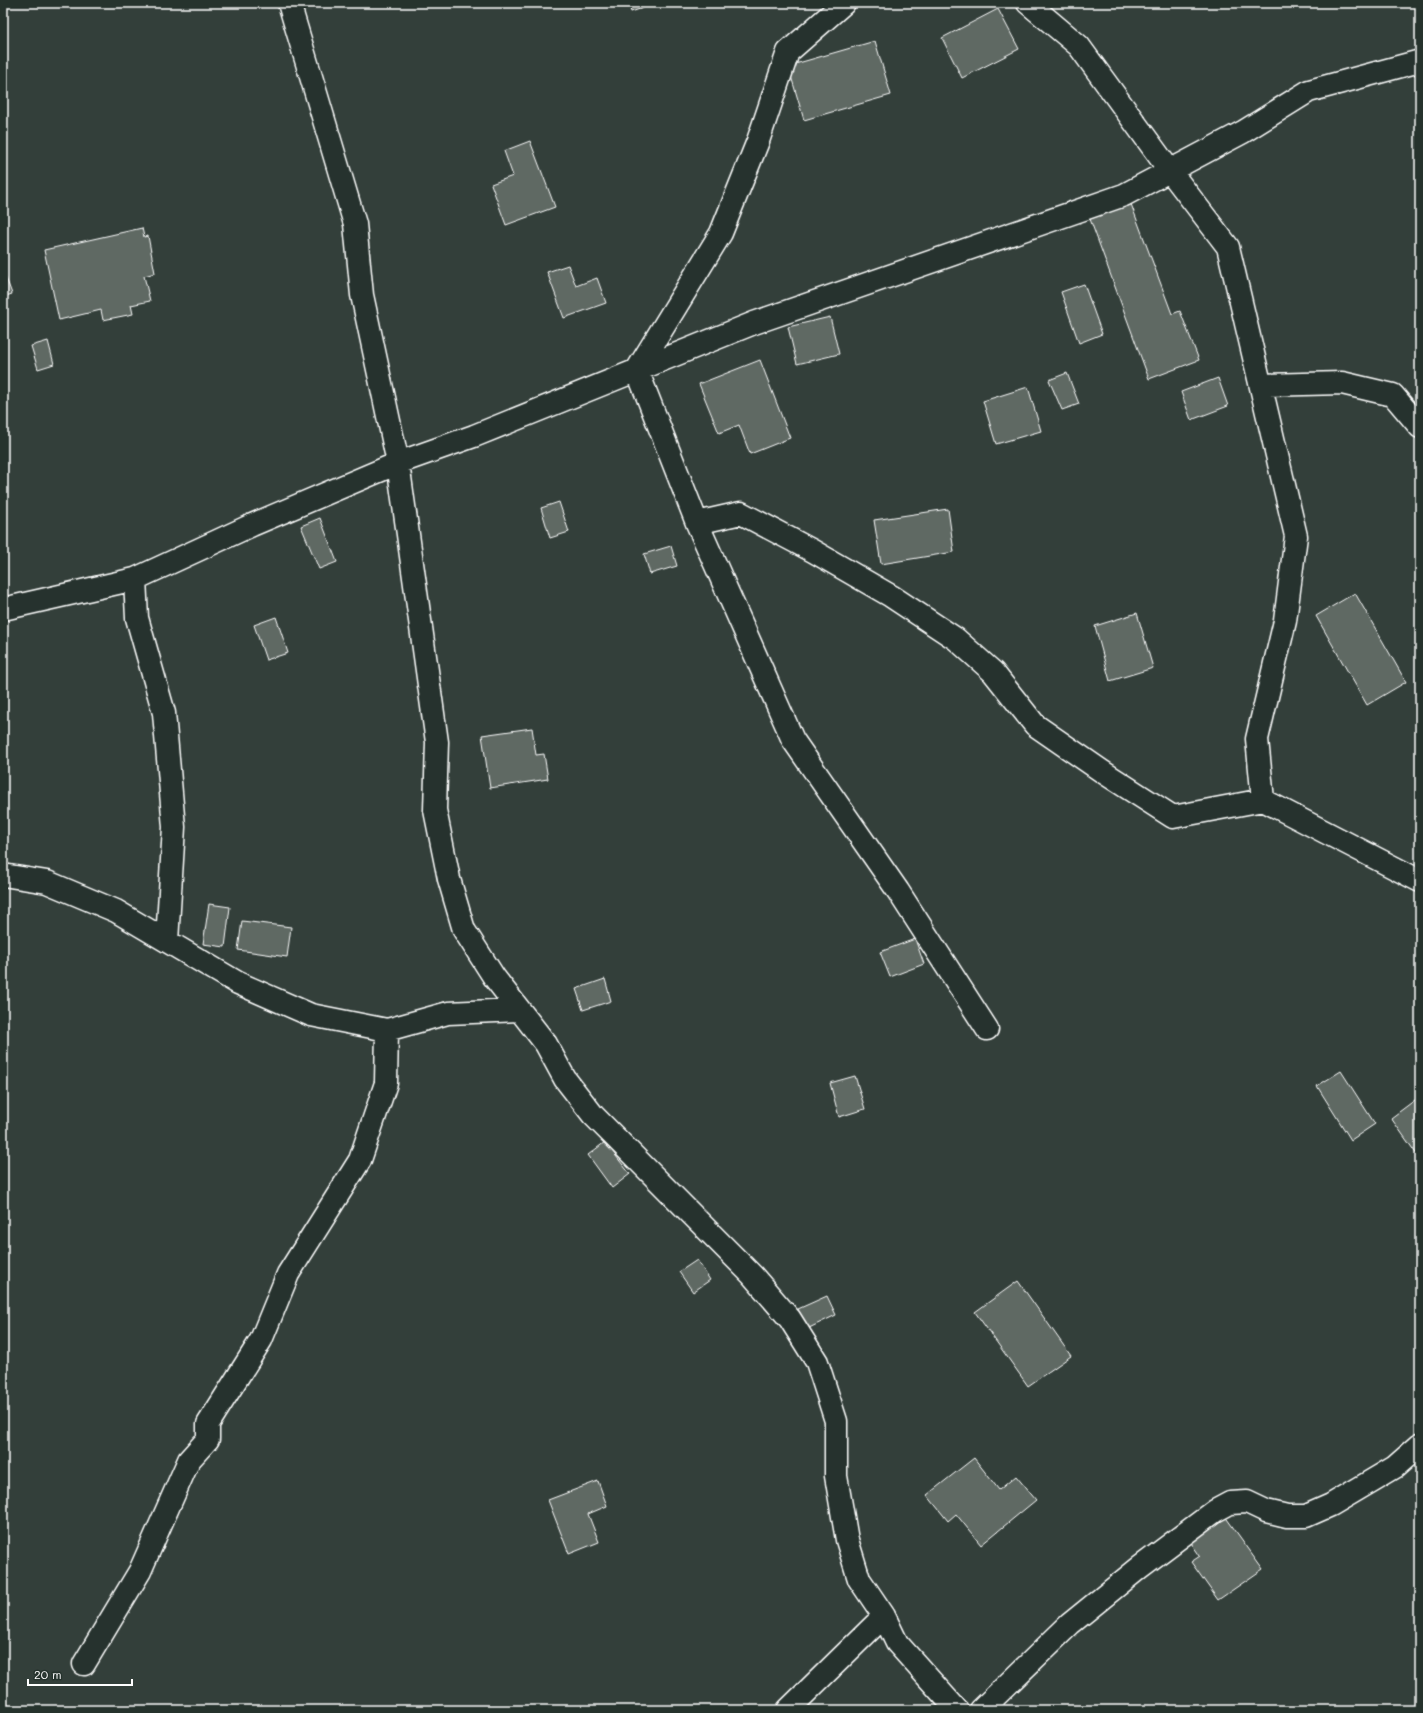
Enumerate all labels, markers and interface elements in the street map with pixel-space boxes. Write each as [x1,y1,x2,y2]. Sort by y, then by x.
scale bar [28,1661,132,1687]
text: 20 m [34,1666,62,1682]

